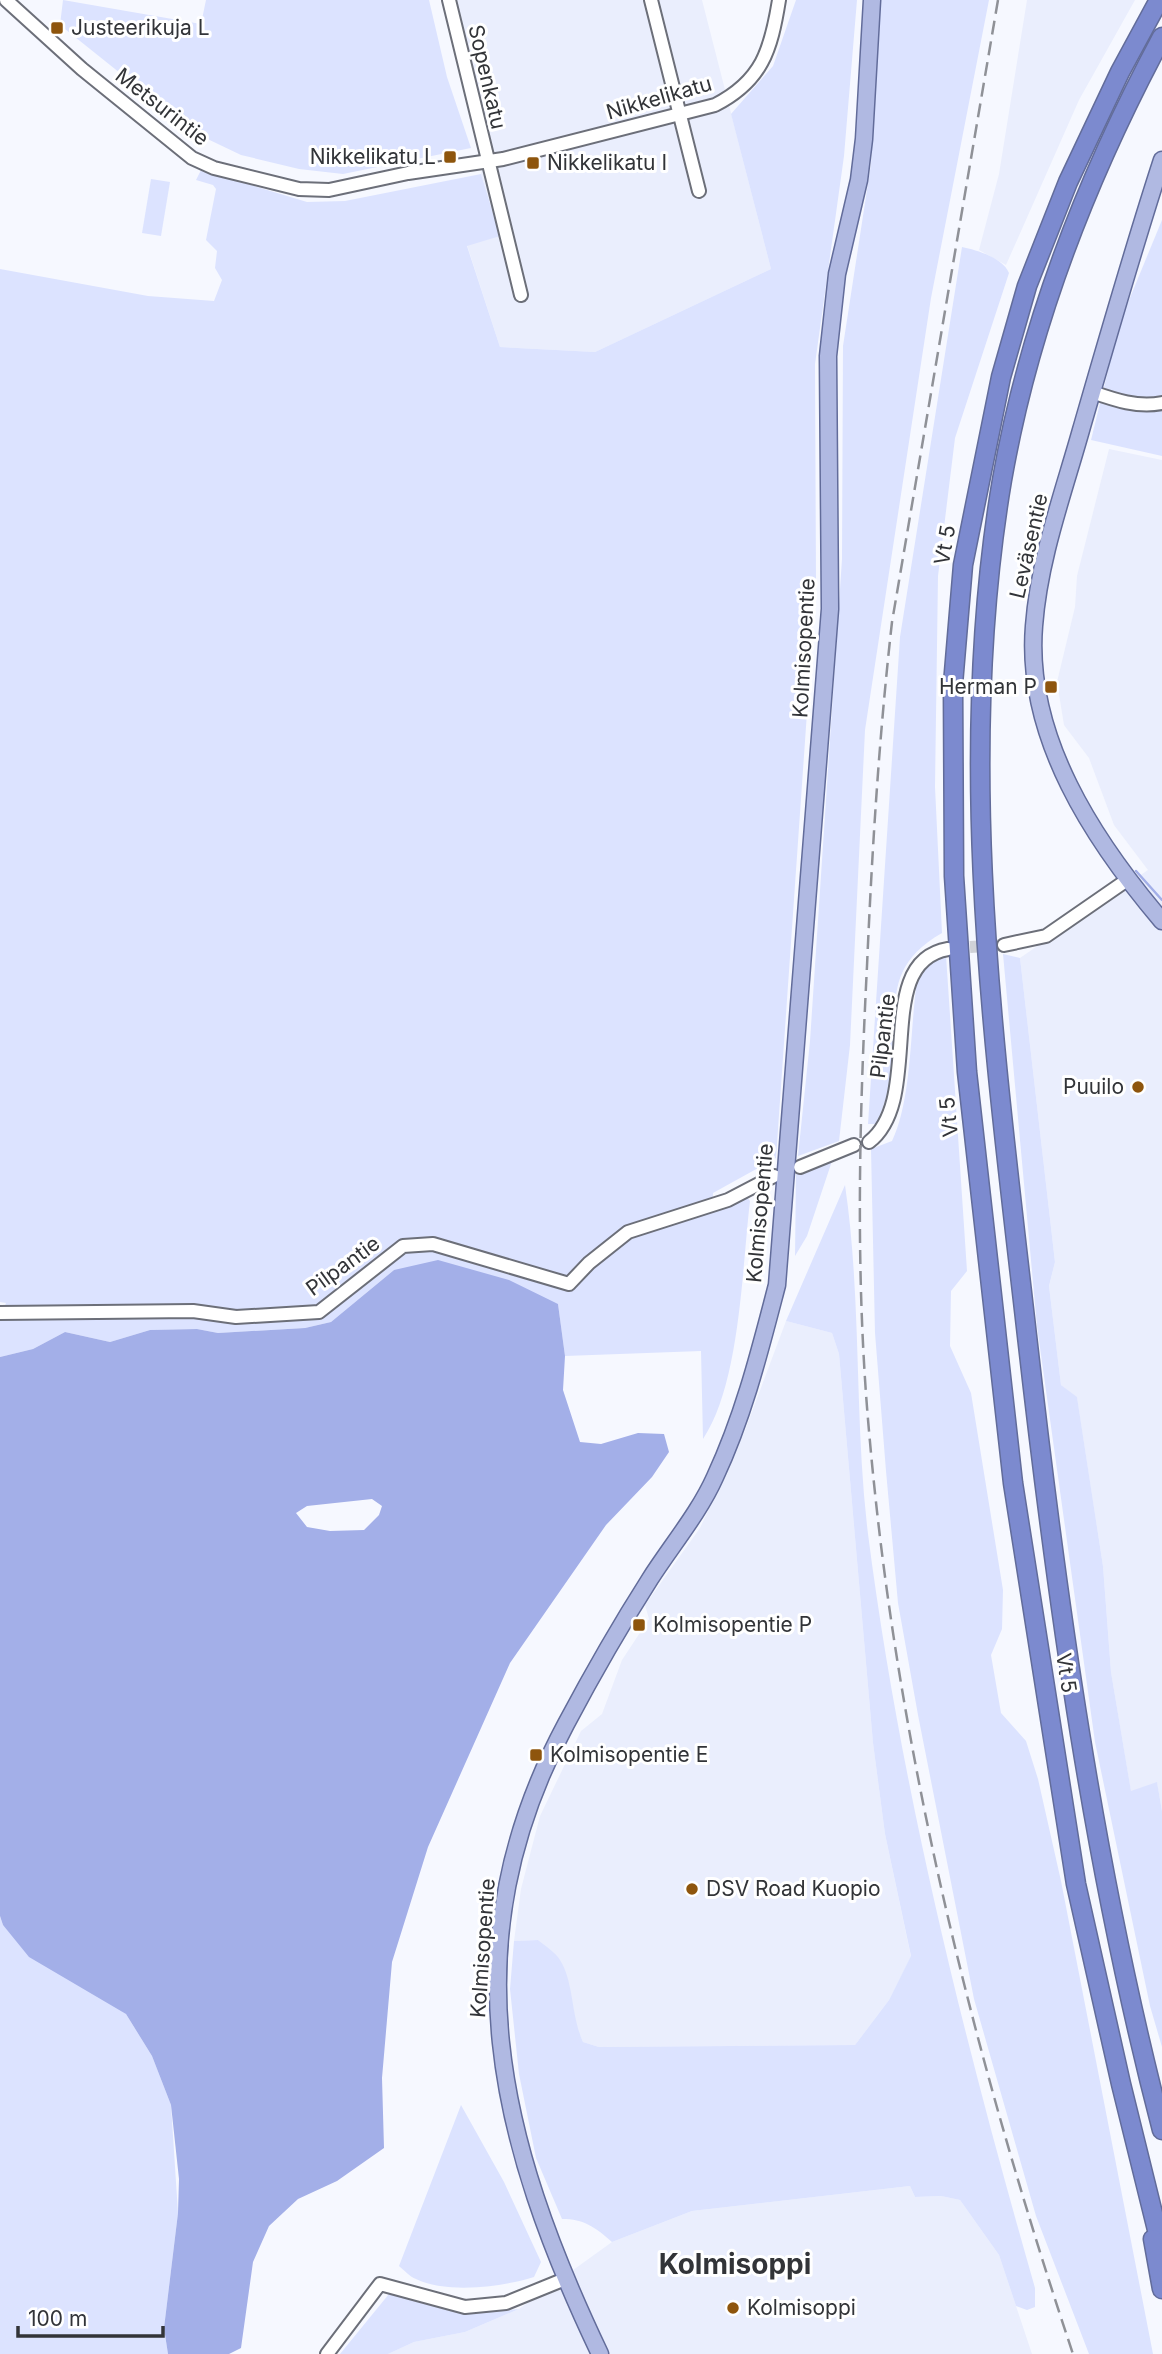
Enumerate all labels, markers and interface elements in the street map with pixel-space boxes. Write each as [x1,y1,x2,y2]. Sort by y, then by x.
place label: Justeerikuja L [71,15,210,40]
marker: Justeerikuja L [49,20,65,36]
street label: Sopenkatu [463,22,512,131]
street label: Metsurintie [111,62,214,151]
street label: Nikkelikatu [603,71,714,124]
place label: Nikkelikatu L [310,144,436,169]
marker: Nikkelikatu L [442,149,458,165]
place label: Nikkelikatu I [547,150,667,175]
marker: Nikkelikatu I [525,155,541,171]
street label: Leväsentie [1004,491,1053,601]
street label: Vt 5 [929,523,960,567]
street label: Kolmisopentie [787,578,820,718]
place label: Herman P [939,674,1037,699]
marker: Herman P [1043,679,1059,695]
street label: Pilpantie [865,992,900,1080]
place label: Puuilo [1063,1074,1124,1099]
marker: Puuilo [1130,1079,1146,1095]
street label: Vt 5 [934,1096,963,1138]
street label: Kolmisopentie [741,1142,778,1284]
street label: Pilpantie [301,1230,384,1301]
place label: Kolmisopentie P [653,1612,812,1637]
marker: Kolmisopentie P [631,1617,647,1633]
street label: Vt 5 [1051,1651,1082,1695]
place label: Kolmisopentie E [550,1742,708,1767]
marker: Kolmisopentie E [528,1747,544,1763]
place label: DSV Road Kuopio [706,1876,881,1901]
street label: Kolmisopentie [465,1877,500,2019]
marker: DSV Road Kuopio [684,1881,700,1897]
district label: Kolmisoppi [659,2247,811,2281]
scale bar [18,2294,163,2338]
place label: Kolmisoppi [747,2295,856,2320]
marker: Kolmisoppi [725,2300,741,2316]
text: 100 m [28,2306,87,2331]

